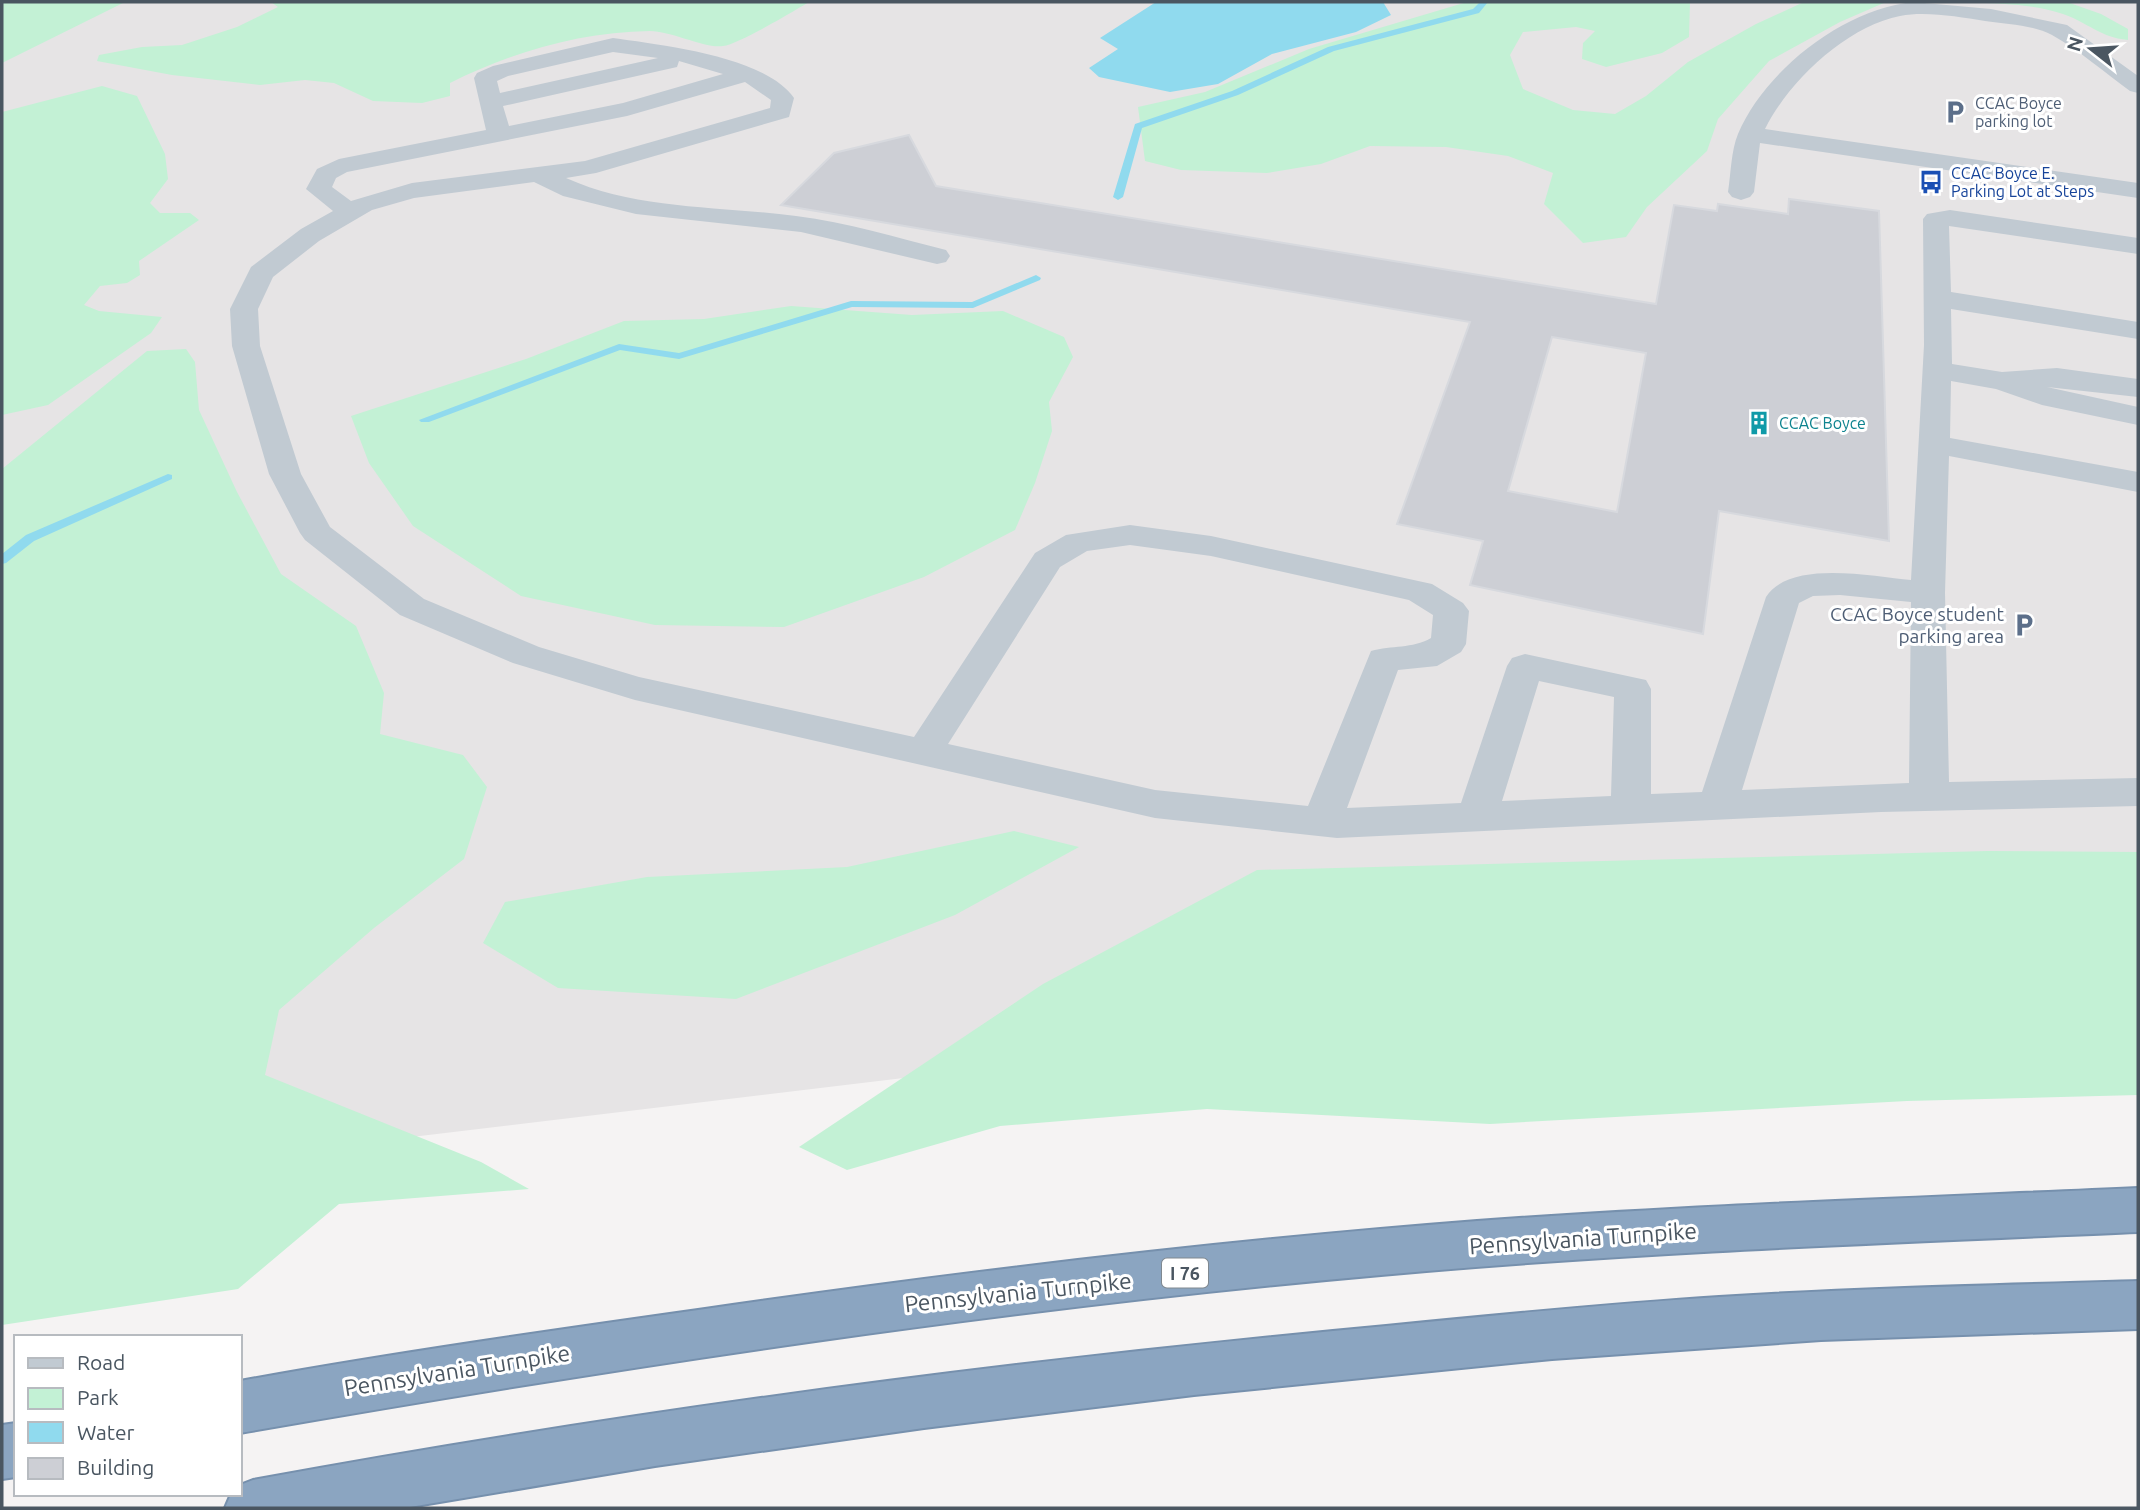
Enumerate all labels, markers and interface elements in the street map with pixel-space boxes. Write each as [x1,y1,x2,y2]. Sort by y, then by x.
north arrow [2056,14,2126,84]
text: N [2062,34,2087,54]
place label: CCAC Boyce parking lot [1975,94,2062,130]
parking icon: CCAC Boyce parking lot [1941,98,1969,126]
place label: CCAC Boyce E. Parking Lot at Steps [1951,164,2094,200]
bus stop icon: CCAC Boyce E. Parking Lot at Steps [1917,168,1945,196]
building icon: CCAC Boyce [1745,409,1773,437]
place label: CCAC Boyce [1779,414,1866,432]
place label: CCAC Boyce student parking area [1830,603,2005,647]
parking icon: CCAC Boyce student parking area [2010,611,2038,639]
street label: Pennsylvania Turnpike [1468,1218,1698,1258]
road number: I 76 [1162,1258,1208,1288]
street label: Pennsylvania Turnpike [903,1268,1133,1316]
legend [14,1335,242,1496]
street label: Pennsylvania Turnpike [342,1340,572,1400]
text: Road [77,1350,125,1374]
text: Park [77,1385,119,1409]
text: Water [77,1420,135,1444]
text: Building [77,1455,154,1479]

